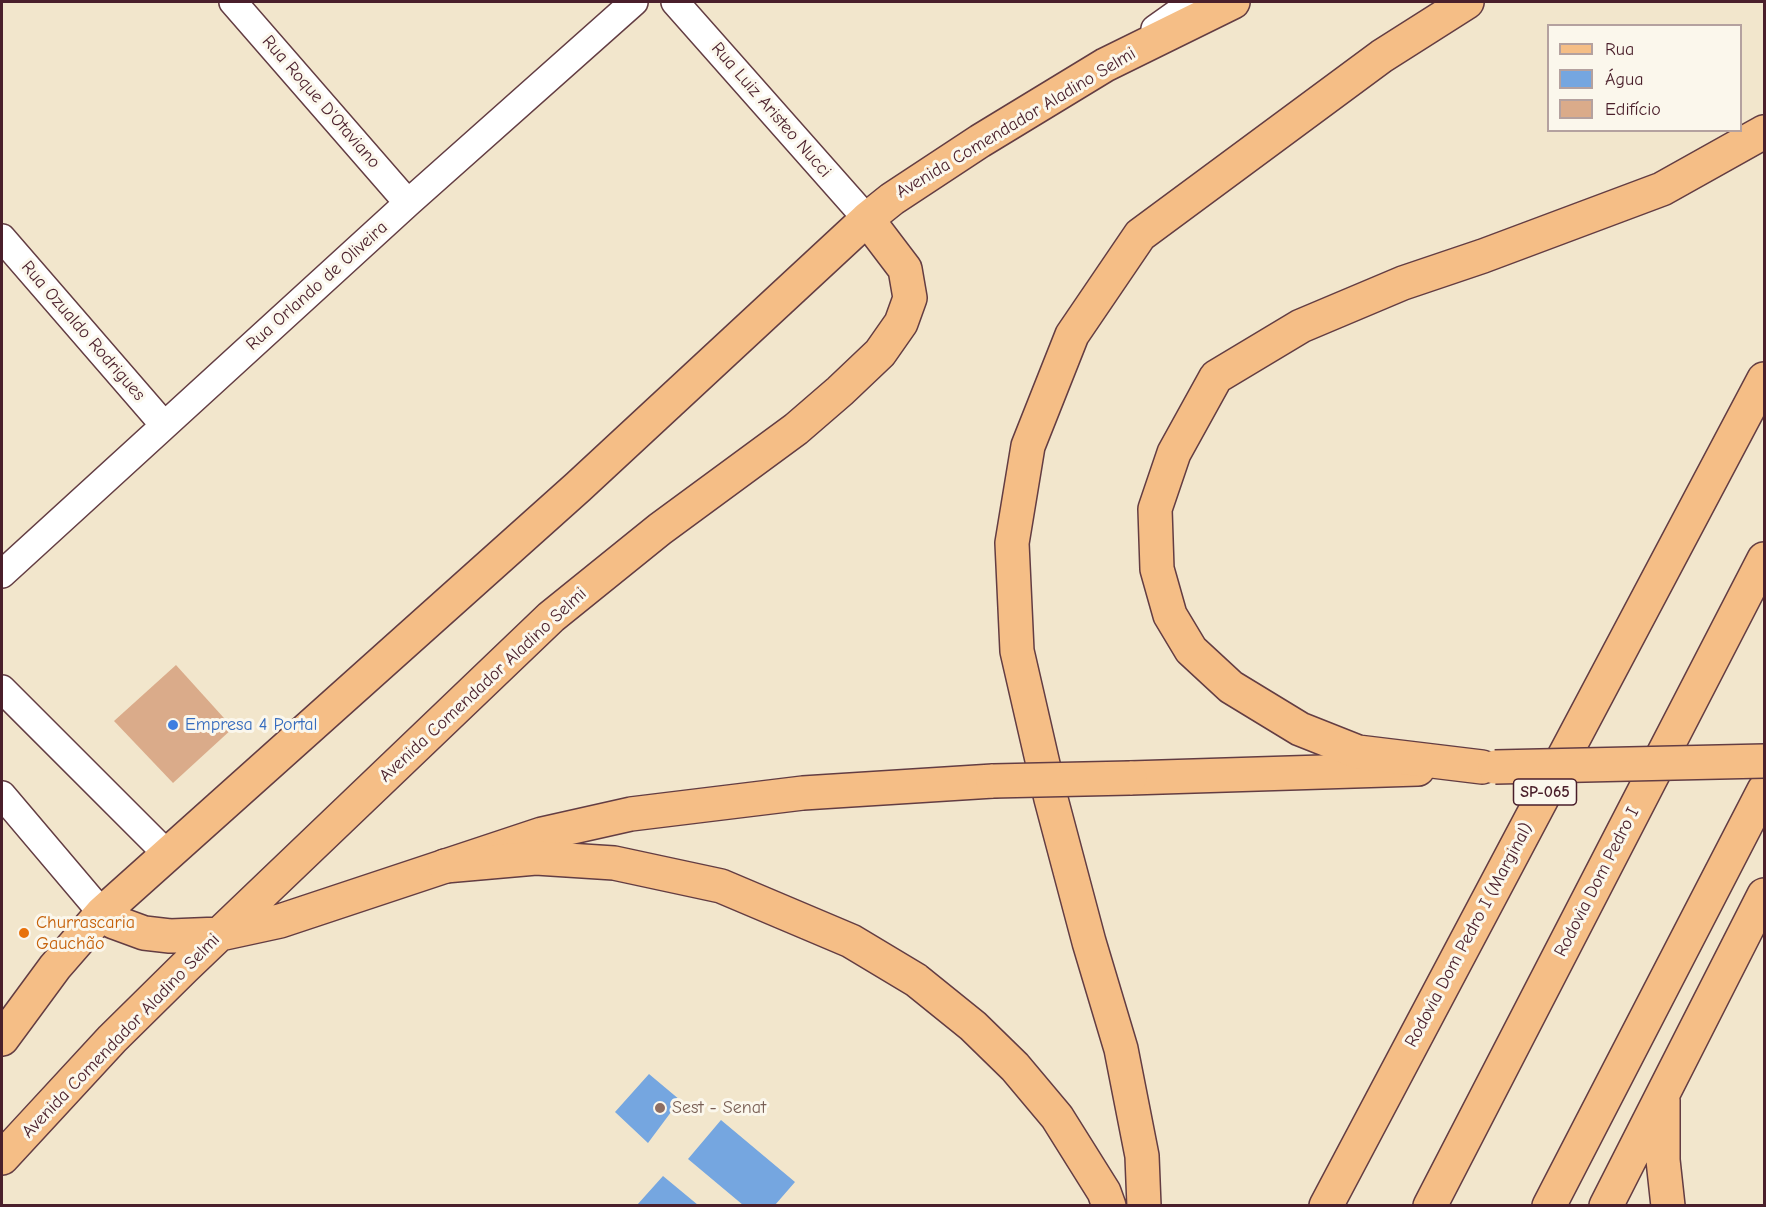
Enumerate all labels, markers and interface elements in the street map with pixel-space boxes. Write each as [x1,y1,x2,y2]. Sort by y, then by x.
legend [1547,24,1742,132]
street label: Rua Roque D'Otaviano [257,31,385,173]
street label: Rua Luiz Aristeo Nucci [706,38,836,182]
text: Rua [1605,39,1634,60]
street label: Avenida Comendador Aladino Selmi [892,43,1140,203]
text: Água [1605,69,1643,90]
text: Edifício [1605,99,1661,120]
street label: Rua Orlando de Oliveira [242,217,392,355]
street label: Rua Ozualdo Rodrigues [16,257,150,405]
street label: Avenida Comendador Aladino Selmi [375,583,591,787]
place label: Empresa 4 Portal [185,714,317,736]
marker: Empresa 4 Portal [166,718,180,732]
road number: SP-065 [1514,779,1576,805]
street label: Rodovia Dom Pedro I [1550,804,1644,960]
street label: Rodovia Dom Pedro I (Marginal) [1401,819,1537,1051]
place label: Churrascaria Gauchão [36,912,135,954]
marker: Churrascaria Gauchão [17,926,31,940]
street label: Avenida Comendador Aladino Selmi [17,929,225,1143]
place label: Sest - Senat [672,1097,766,1119]
marker: Sest - Senat [653,1101,667,1115]

